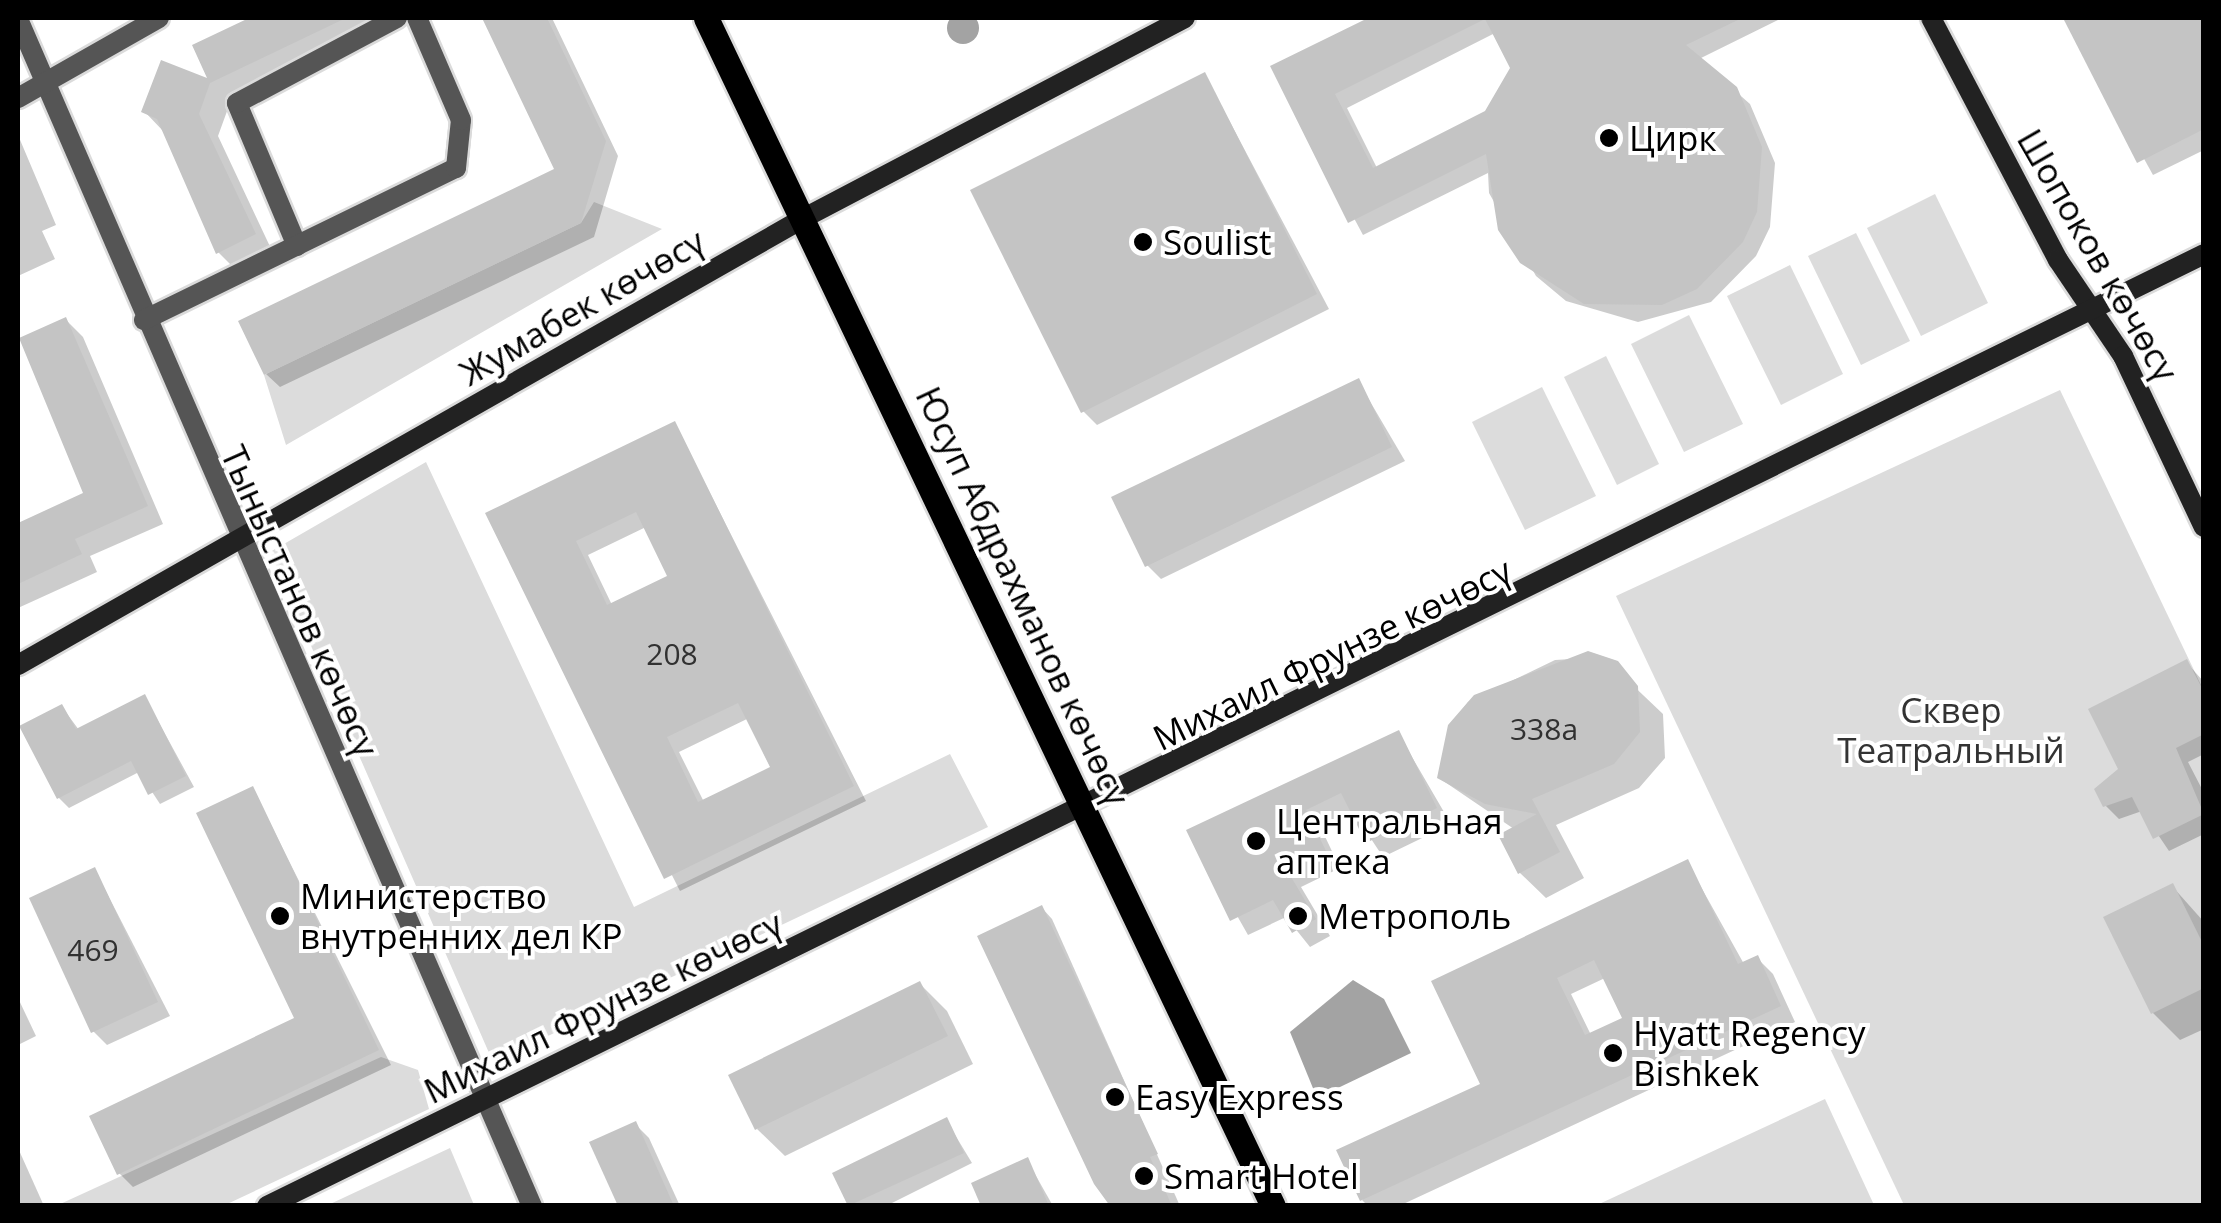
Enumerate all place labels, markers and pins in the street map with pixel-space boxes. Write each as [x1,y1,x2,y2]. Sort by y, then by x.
place label: Цирк [1629,117,1717,159]
marker: Цирк [1598,127,1620,149]
place label: Soulist [1163,221,1272,263]
marker: Soulist [1132,231,1154,253]
place label: Центральная аптека [1276,800,1503,882]
marker: Центральная аптека [1245,830,1267,852]
place label: Министерство внутренних дел КР [300,875,623,957]
place label: Метрополь [1318,895,1512,937]
marker: Министерство внутренних дел КР [269,905,291,927]
marker: Метрополь [1287,905,1309,927]
place label: Hyatt Regency Bishkek [1633,1012,1866,1094]
marker: Hyatt Regency Bishkek [1602,1042,1624,1064]
place label: Easy Express [1135,1076,1344,1118]
marker: Easy Express [1104,1086,1126,1108]
place label: Smart Hotel [1164,1155,1359,1197]
marker: Smart Hotel [1133,1165,1155,1187]

